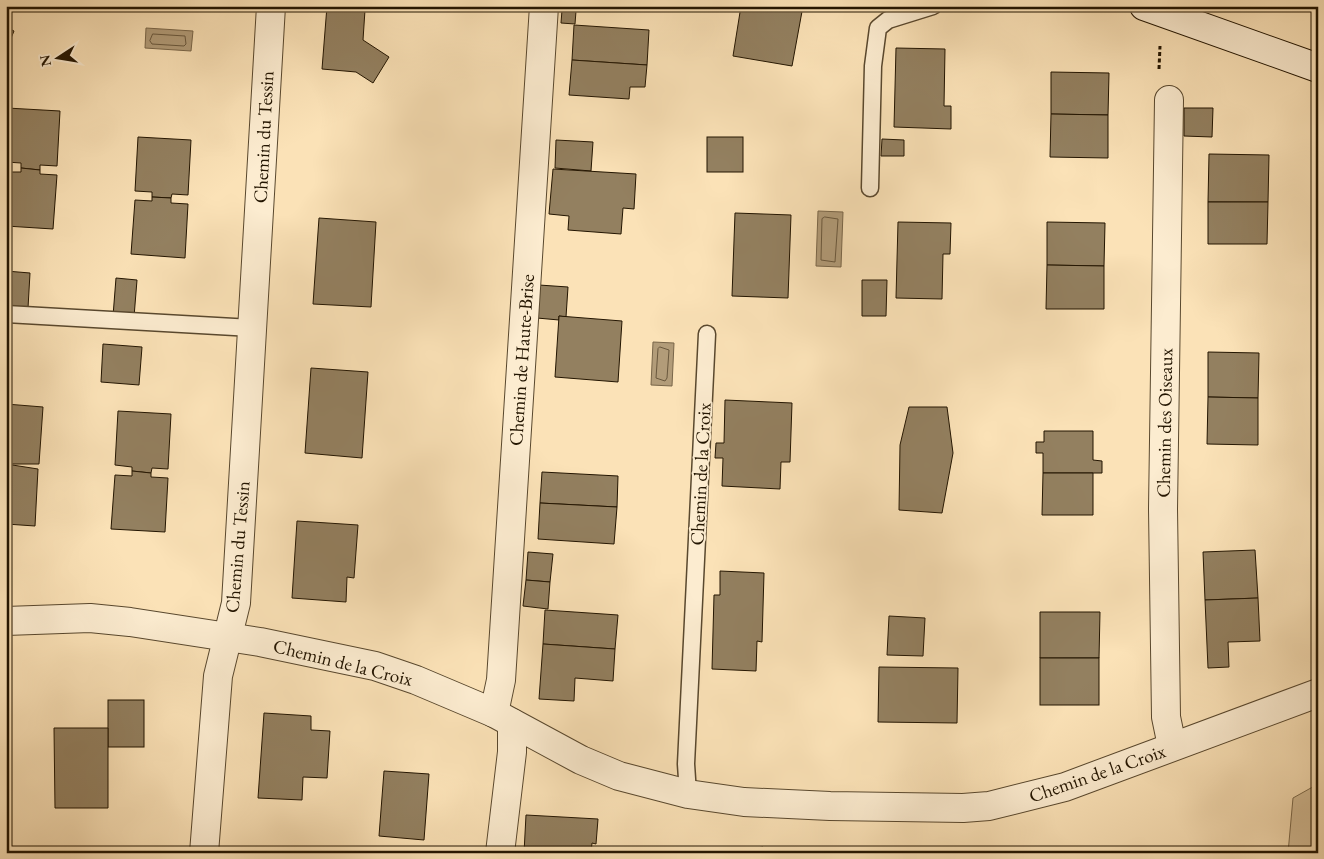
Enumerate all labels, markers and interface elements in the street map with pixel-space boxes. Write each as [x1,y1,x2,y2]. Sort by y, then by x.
north arrow [32,32,82,82]
text: N [35,53,55,68]
street label: Chemin du Tessin [248,70,279,204]
street label: Chemin de Haute-Brise [503,273,540,447]
street label: Chemin des Oiseaux [1151,347,1178,498]
street label: Chemin de la Croix [684,401,717,546]
street label: Chemin du Tessin [219,480,256,614]
street label: Chemin de la Croix [271,633,416,692]
street label: Chemin de la Croix [1026,738,1170,809]

